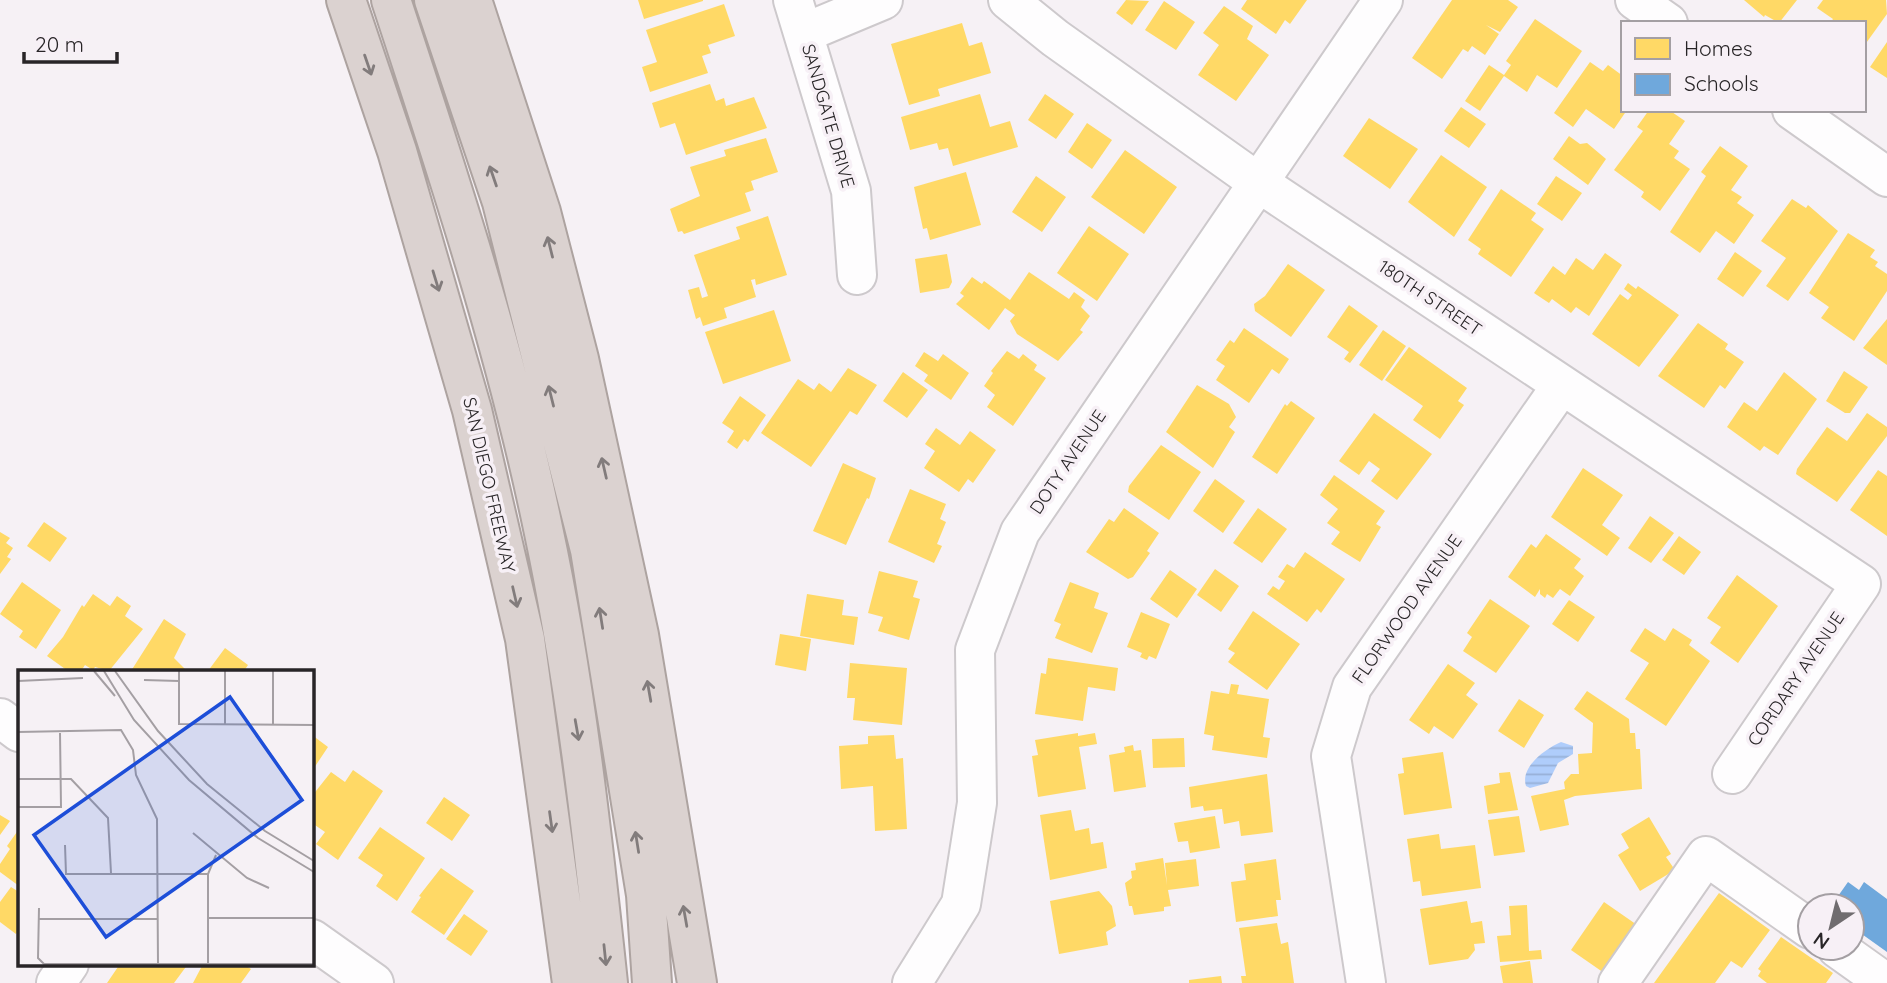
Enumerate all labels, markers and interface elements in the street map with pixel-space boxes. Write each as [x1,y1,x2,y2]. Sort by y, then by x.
scale bar [24,21,117,65]
legend [1621,21,1866,112]
text: 20 m [35,31,84,57]
text: Homes [1684,35,1753,61]
street label: SANDGATE DRIVE [797,41,860,191]
one-way arrow [362,53,375,75]
text: Schools [1684,70,1759,96]
one-way arrow [486,165,499,187]
one-way arrow [543,236,556,259]
street label: 180TH STREET [1374,255,1486,341]
one-way arrow [431,270,444,292]
one-way arrow [544,385,557,408]
street label: SAN DIEGO FREEWAY [458,395,521,575]
street label: DOTY AVENUE [1024,405,1111,518]
one-way arrow [596,457,610,480]
street label: FLORWOOD AVENUE [1347,530,1467,688]
one-way arrow [509,585,523,608]
one-way arrow [594,607,607,629]
street label: CORDARY AVENUE [1742,607,1849,750]
inset map [18,670,313,965]
one-way arrow [642,680,655,703]
one-way arrow [571,718,585,741]
one-way arrow [545,810,558,832]
one-way arrow [630,831,643,854]
north arrow [1796,892,1866,962]
one-way arrow [678,905,691,928]
text: N [1809,927,1834,955]
one-way arrow [599,944,612,966]

